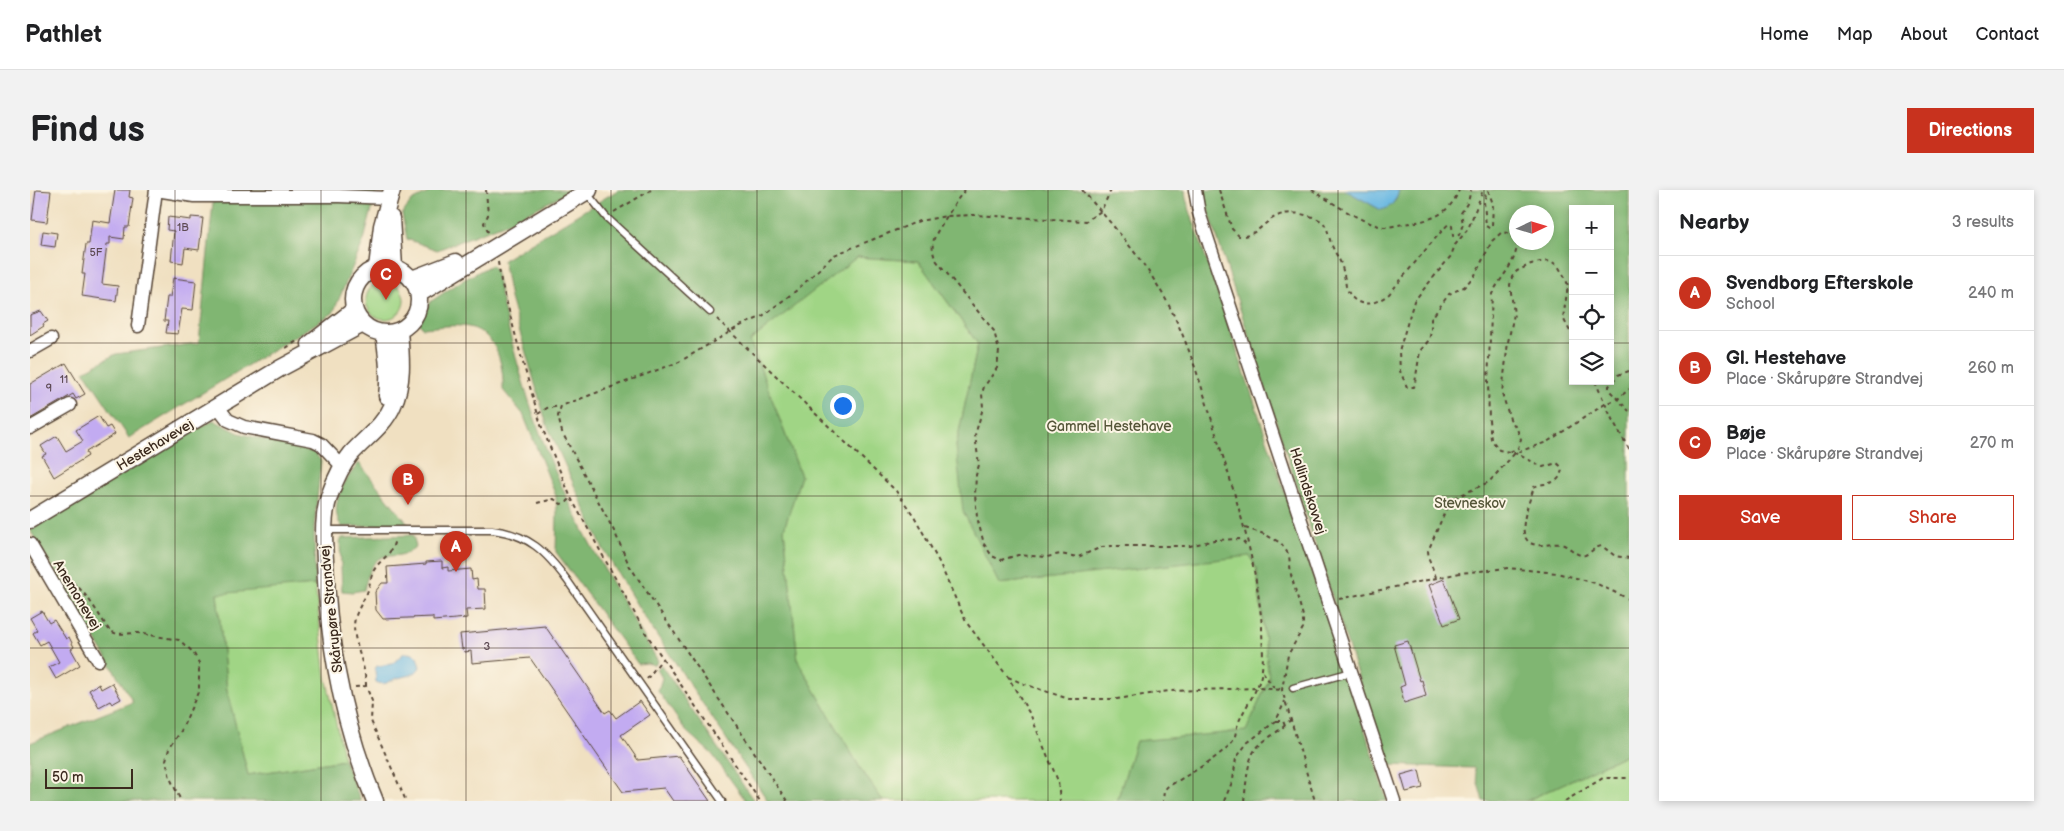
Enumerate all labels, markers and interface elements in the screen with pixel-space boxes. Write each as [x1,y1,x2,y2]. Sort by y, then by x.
text: Pathlet [25,20,102,49]
text: Home [1760,24,1809,45]
text: Map [1837,24,1873,45]
text: About [1901,24,1948,45]
text: Contact [1976,24,2039,45]
button: Directions [1907,108,2034,153]
text: Find us [30,109,145,152]
north arrow [1509,205,1554,250]
map controls [1569,205,1614,385]
button: + [1569,205,1614,250]
text: Nearby [1679,210,1749,235]
text: 3 results [1952,213,2014,232]
house number: 1B [177,221,189,234]
house number: 5F [90,246,103,259]
button: − [1569,250,1614,295]
pin: C [370,259,402,300]
text: Svendborg Efterskole [1726,272,1913,295]
text: A [1690,284,1700,303]
text: 240 m [1968,284,2014,303]
button: locate [1569,295,1614,340]
text: School [1726,295,1775,314]
button: layers [1569,340,1614,385]
text: Gl. Hestehave [1726,347,1846,370]
text: B [1689,359,1701,378]
text: 260 m [1968,359,2014,378]
text: Place · Skårupøre Strandvej [1726,370,1923,389]
house number: 11 [60,373,68,386]
house number: 9 [46,382,52,395]
your location [830,393,856,419]
street label: Hestehavevej [114,415,196,475]
park label: Gammel Hestehave [1047,418,1171,435]
text: Bøje [1726,422,1766,445]
text: C [1689,434,1701,453]
text: 270 m [1970,434,2014,453]
text: Place · Skårupøre Strandvej [1726,445,1923,464]
street label: Hallindskovvej [1286,446,1330,536]
pin: B [392,464,424,505]
park label: Stevneskov [1434,495,1506,512]
button: Save [1679,495,1842,540]
button: Share [1852,495,2014,540]
pin: A [440,531,472,572]
street label: Skårupøre Strandvej [316,544,346,674]
street label: Anemonevej [49,557,105,633]
house number: 3 [484,640,491,653]
scale bar [45,766,132,789]
text: 50 m [52,769,84,786]

